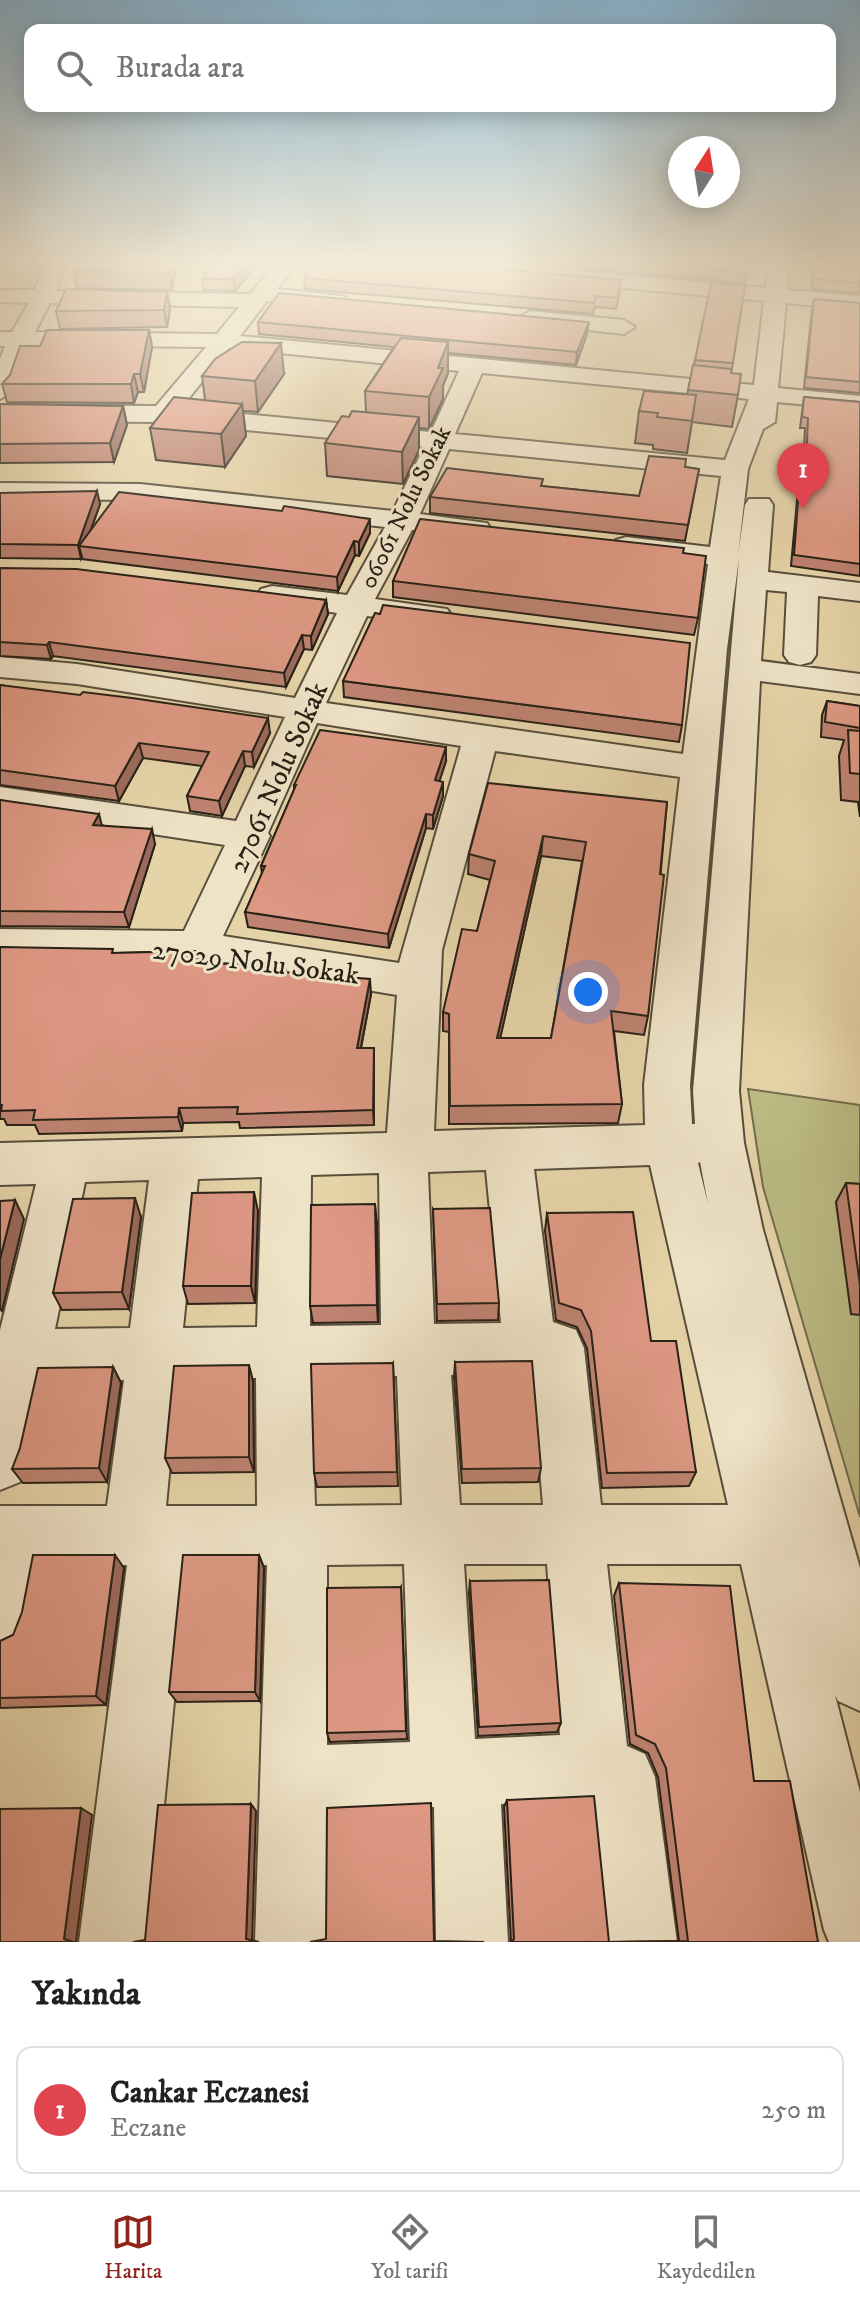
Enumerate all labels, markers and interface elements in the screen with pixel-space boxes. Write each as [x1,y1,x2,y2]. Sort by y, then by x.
search box [24,24,836,112]
icon: search [52,46,96,90]
text: Burada ara [116,50,244,87]
north arrow [668,136,740,208]
street label: 06061 Nolu Sokak [354,421,458,594]
pin: 1 [777,443,829,509]
street label: 27061 Nolu Sokak [221,677,336,878]
street label: 27029 Nolu Sokak [150,932,361,993]
your location [568,972,608,1012]
text: Yakında [32,1973,140,2015]
text: Cankar Eczanesi [110,2075,309,2112]
text: 1 [55,2094,65,2127]
text: 250 m [761,2094,826,2127]
text: Eczane [110,2112,186,2145]
tab: Harita [104,2210,162,2285]
tab: Yol tarifi [371,2210,448,2285]
tab: Kaydedilen [657,2210,756,2285]

